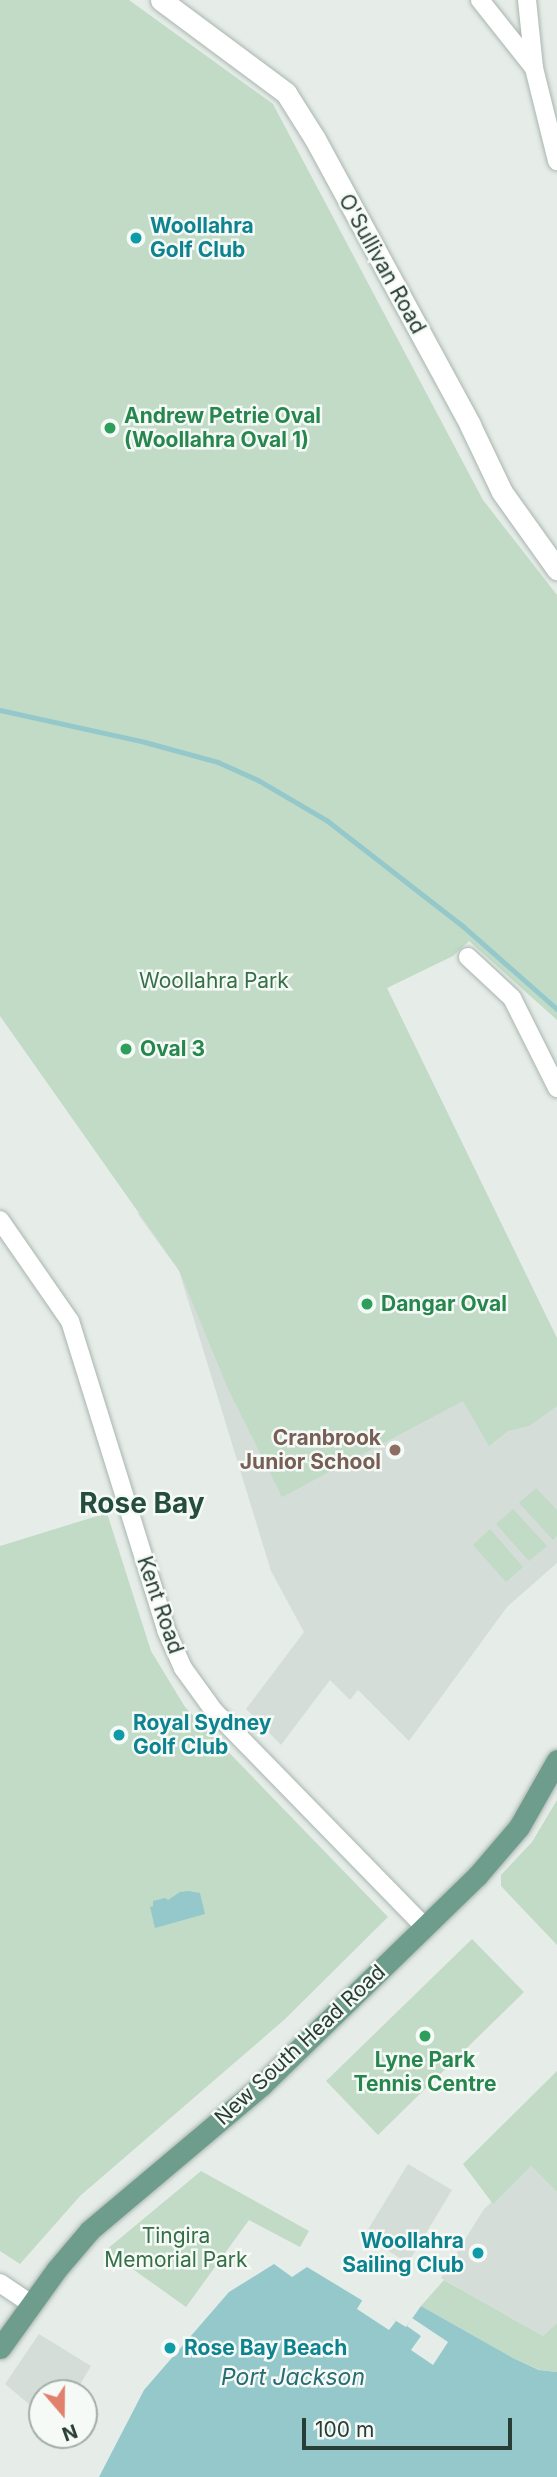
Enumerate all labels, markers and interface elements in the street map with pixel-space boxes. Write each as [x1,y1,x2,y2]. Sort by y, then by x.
street label: O'Sullivan Road [333,190,431,338]
place label: Woollahra Golf Club [150,213,254,263]
marker: Woollahra Golf Club [128,230,144,246]
place label: Andrew Petrie Oval (Woollahra Oval 1) [124,403,321,453]
marker: Andrew Petrie Oval (Woollahra Oval 1) [102,420,118,436]
park label: Woollahra Park [139,968,289,994]
place label: Oval 3 [140,1036,205,1062]
marker: Oval 3 [118,1041,134,1057]
place label: Dangar Oval [381,1291,507,1317]
marker: Dangar Oval [359,1296,375,1312]
place label: Cranbrook Junior School [240,1425,381,1475]
marker: Cranbrook Junior School [387,1442,403,1458]
district label: Rose Bay [79,1486,205,1520]
street label: Kent Road [132,1553,188,1657]
place label: Royal Sydney Golf Club [133,1710,271,1760]
marker: Royal Sydney Golf Club [111,1727,127,1743]
street label: New South Head Road [210,1959,390,2131]
marker: Lyne Park Tennis Centre [417,2028,433,2044]
place label: Lyne Park Tennis Centre [354,2047,496,2097]
park label: Tingira Memorial Park [104,2223,248,2273]
place label: Woollahra Sailing Club [342,2228,464,2278]
marker: Woollahra Sailing Club [470,2245,486,2261]
place label: Rose Bay Beach [184,2335,347,2361]
marker: Rose Bay Beach [162,2340,178,2356]
water label: Port Jackson [221,2363,365,2391]
north arrow [28,2379,98,2449]
scale bar [305,2404,515,2448]
text: 100 m [315,2417,374,2442]
text: N [59,2419,80,2446]

